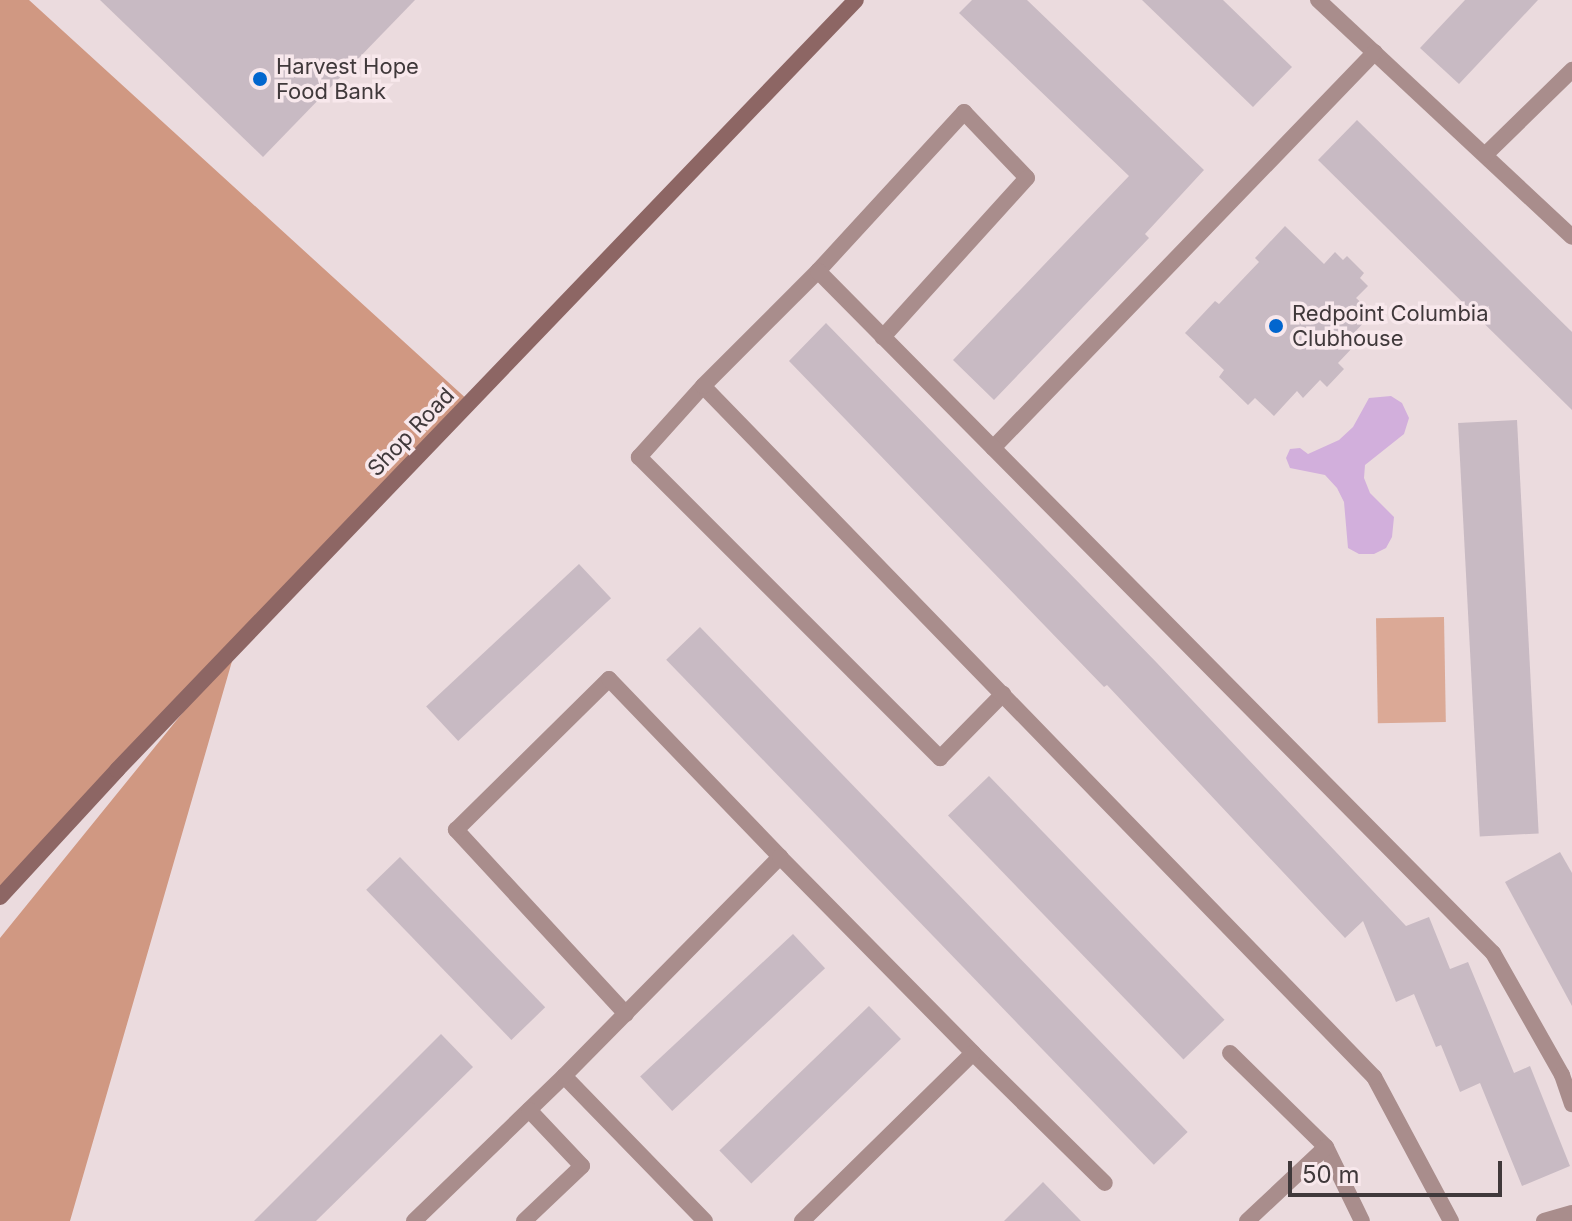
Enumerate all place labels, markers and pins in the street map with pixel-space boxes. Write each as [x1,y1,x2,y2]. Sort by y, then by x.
place label: Harvest Hope Food Bank [276,53,419,104]
marker: Harvest Hope Food Bank [251,70,269,88]
place label: Redpoint Columbia Clubhouse [1292,300,1489,352]
marker: Redpoint Columbia Clubhouse [1267,317,1285,335]

